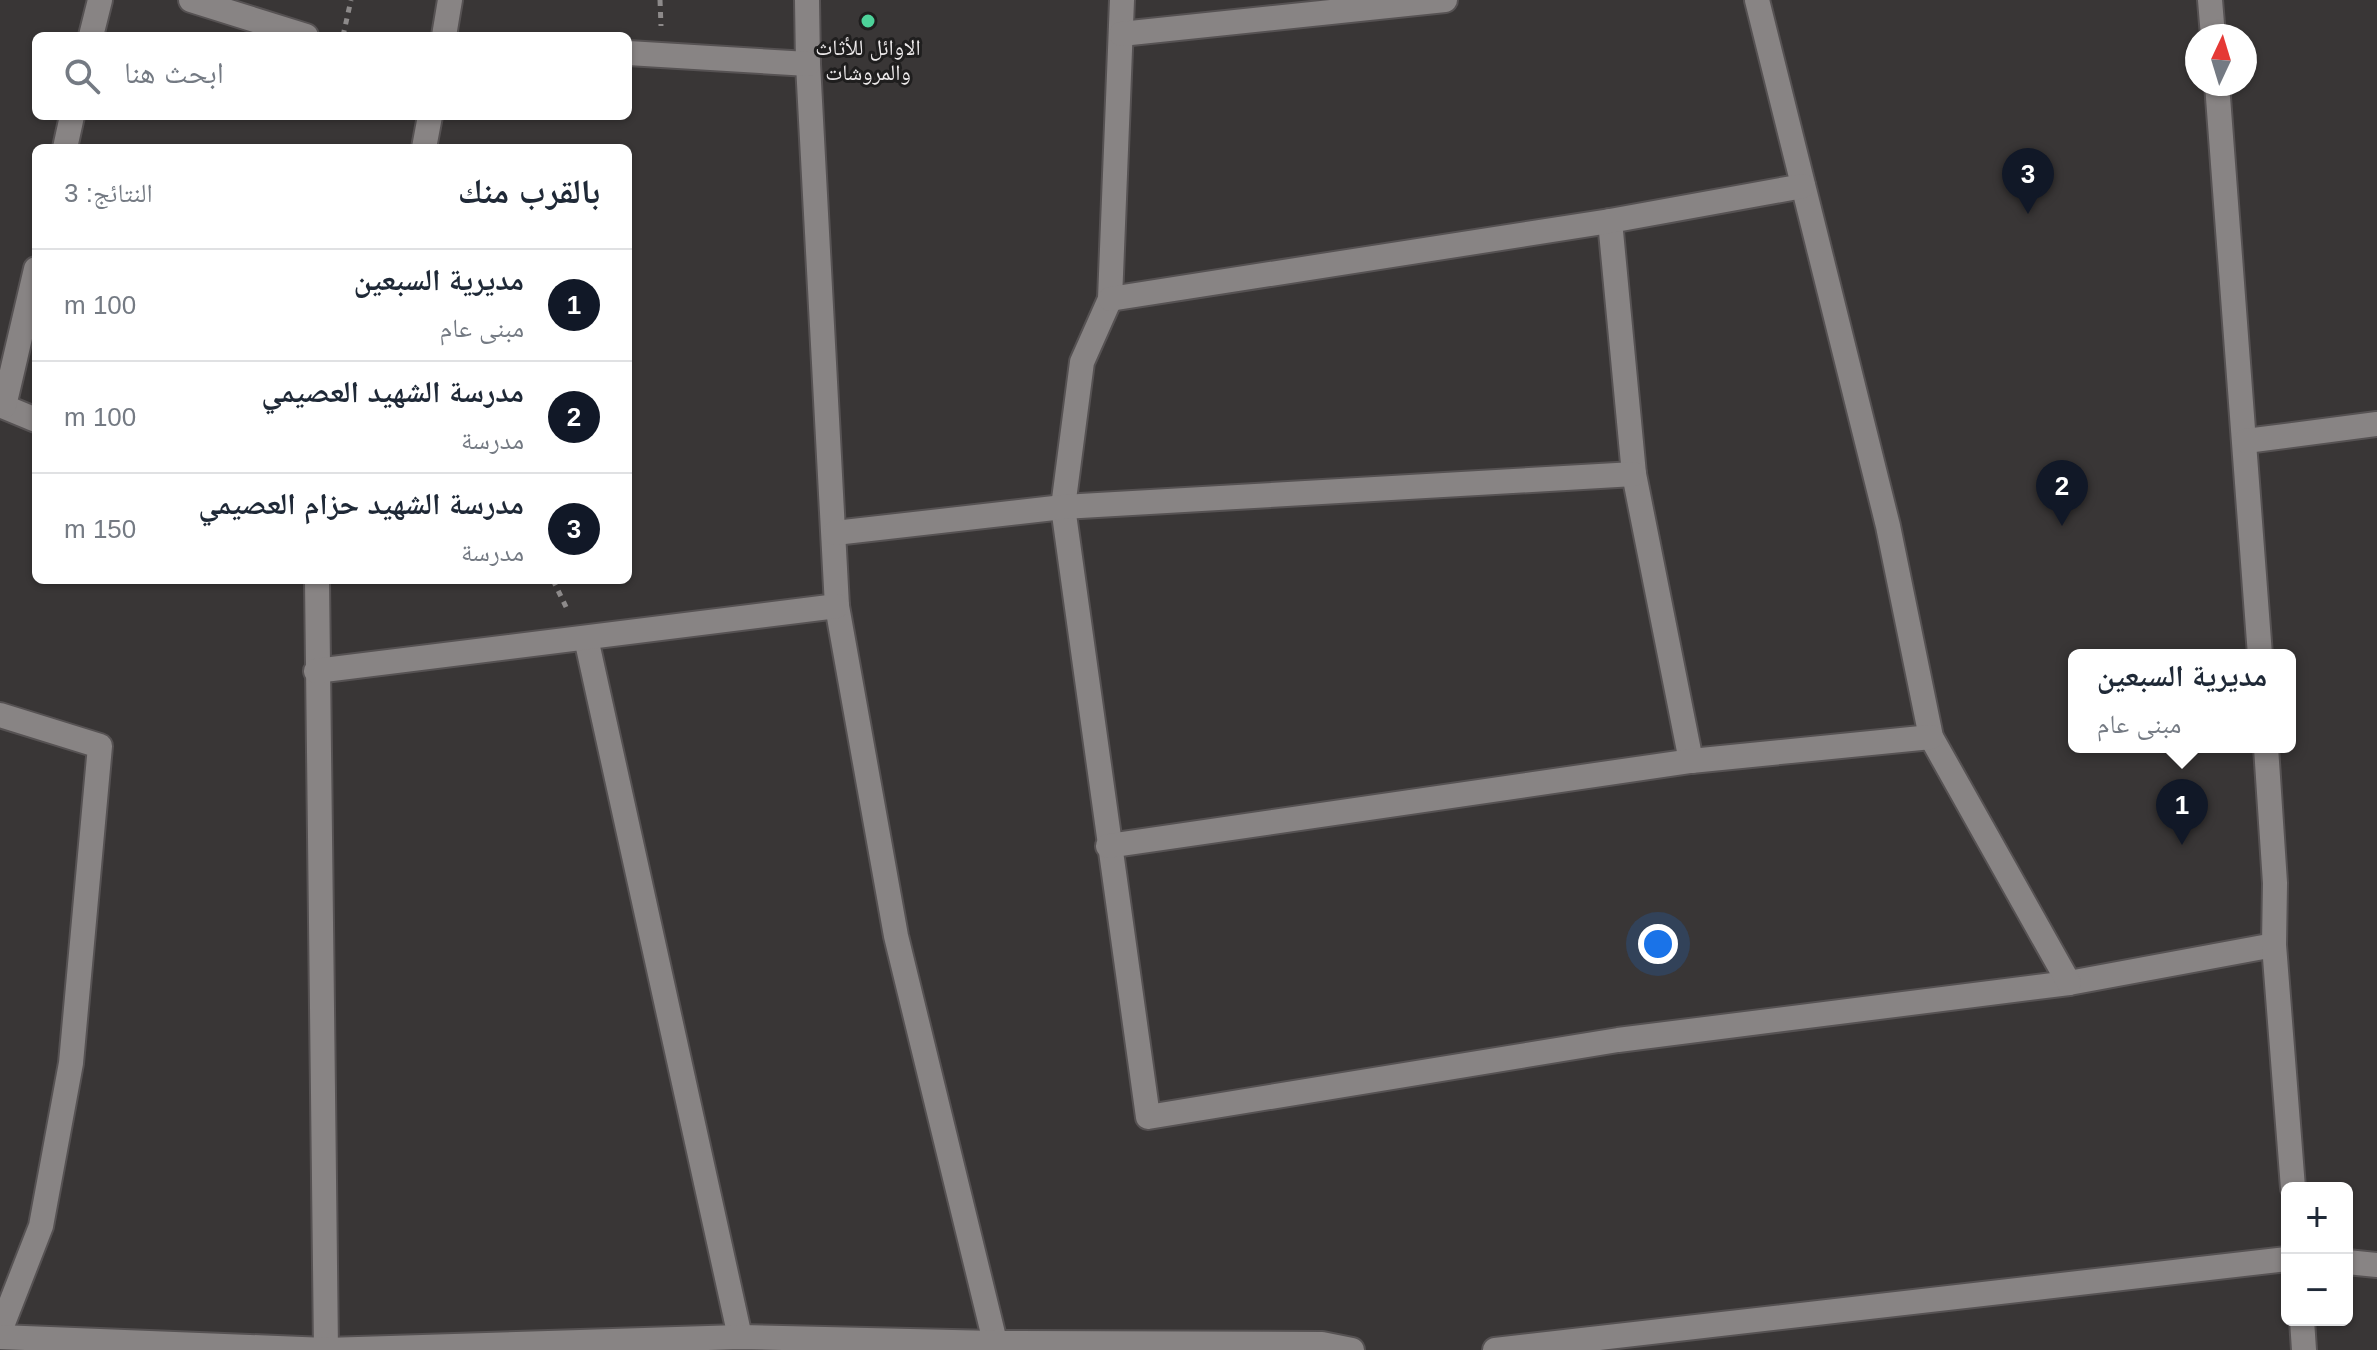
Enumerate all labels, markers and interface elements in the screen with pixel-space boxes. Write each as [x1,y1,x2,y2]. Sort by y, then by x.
marker: الاوائل للأثاث والمروشات [859,12,877,30]
north arrow [2185,24,2257,96]
search box [32,32,632,120]
place label: الاوائل للأثاث والمروشات [815,35,921,85]
icon: search [60,54,104,98]
text: ابحث هنا [124,56,224,89]
pin: 3 [2002,148,2054,214]
text: بالقرب منك [458,172,600,210]
text: النتائج: 3 [64,178,153,208]
text: مديرية السبعين [354,263,524,296]
text: 100 m [64,290,136,320]
text: 1 [567,290,581,320]
text: مبنى عام [439,313,524,343]
text: مدرسة الشهيد العصيمي [261,375,524,408]
text: 100 m [64,402,136,432]
text: 2 [567,402,581,432]
text: مدرسة [461,425,524,455]
pin: 2 [2036,460,2088,526]
text: مدرسة الشهيد حزام العصيمي [198,487,524,520]
text: 150 m [64,514,136,544]
text: 3 [567,514,581,544]
text: مدرسة [461,537,524,567]
popup [2068,649,2296,753]
text: مديرية السبعين [2097,659,2267,692]
text: مبنى عام [2097,709,2181,739]
pin: 1 [2156,779,2208,845]
your location [1638,924,1678,964]
map controls [2281,1182,2353,1326]
button: + [2281,1182,2353,1254]
button: − [2281,1254,2353,1326]

